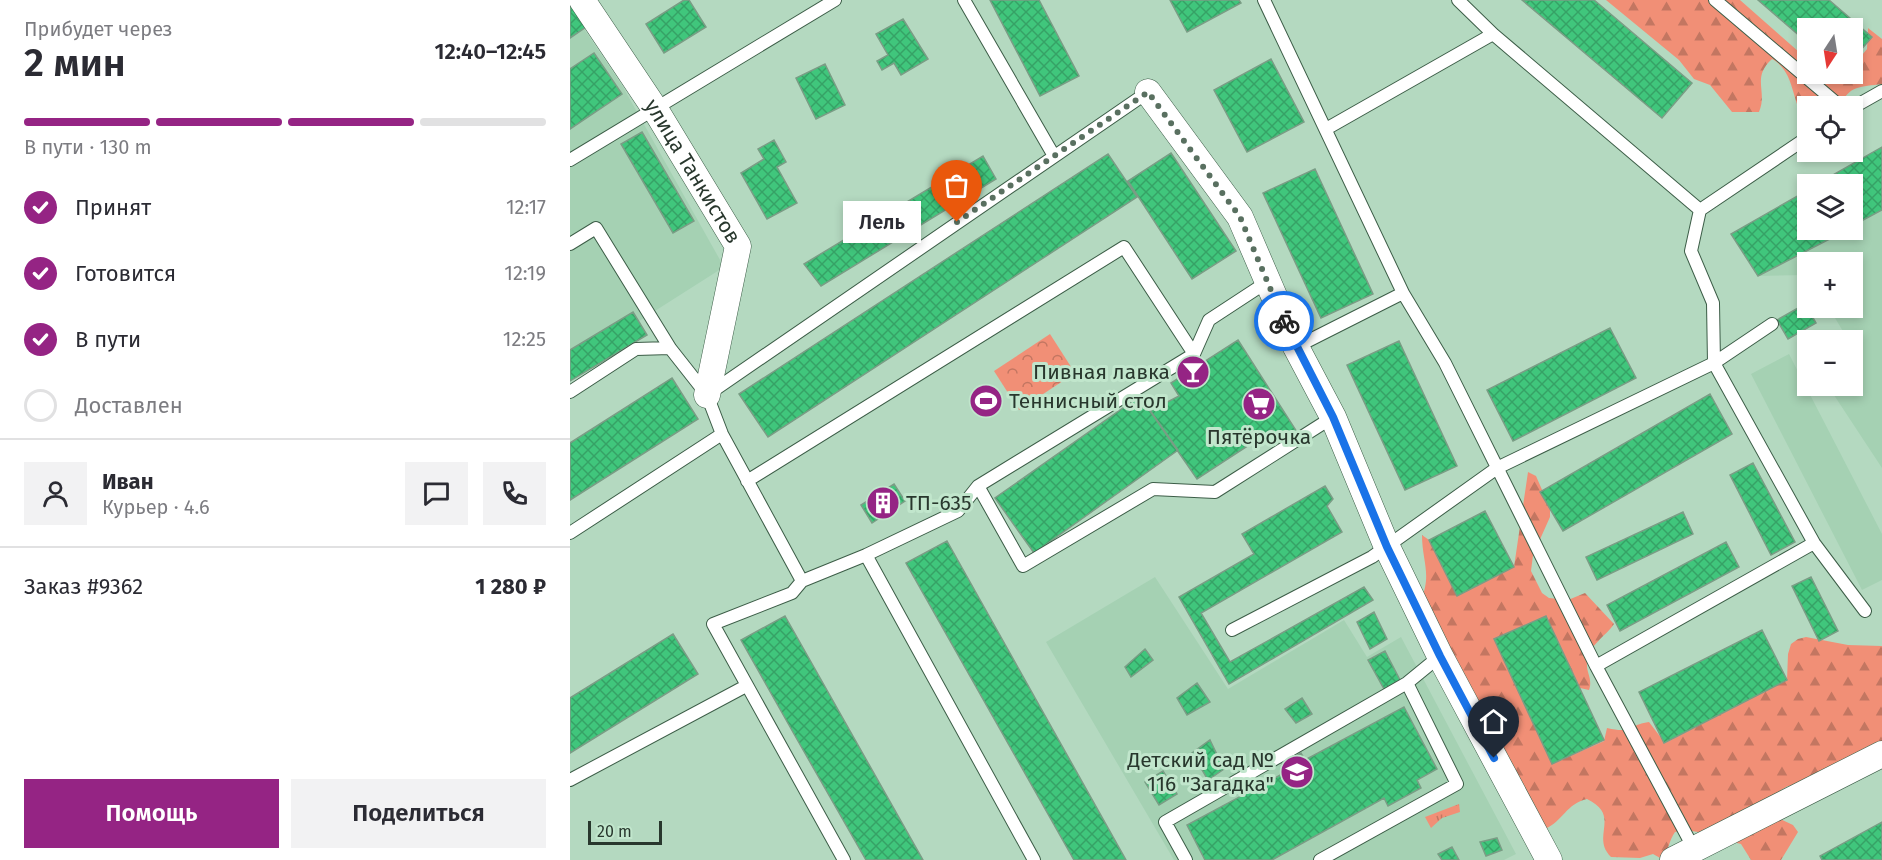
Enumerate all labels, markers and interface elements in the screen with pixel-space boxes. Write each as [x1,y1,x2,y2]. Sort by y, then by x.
text: Прибудет через [24,17,173,41]
north arrow [1797,18,1863,84]
map controls [1797,18,1863,396]
text: 12:40–12:45 [435,38,546,65]
text: 2 мин [24,40,126,86]
street label: улица Танкистов [639,94,746,248]
button: locate [1797,96,1863,162]
text: В пути · 130 m [24,135,152,159]
pin [931,160,982,222]
icon: bag [940,169,973,202]
button: layers [1797,174,1863,240]
icon: check [24,191,57,224]
text: Принят [75,194,151,221]
text: 12:17 [506,195,546,219]
callout: Лель [843,201,921,243]
text: Лель [859,210,905,234]
button: + [1797,252,1863,318]
icon: check [24,257,57,290]
text: Готовится [75,260,176,287]
text: 12:19 [504,261,546,285]
courier [1254,291,1314,351]
icon: bike [1268,305,1301,338]
icon: check [24,323,57,356]
text: В пути [75,326,141,353]
text: 12:25 [503,327,546,351]
button: − [1797,330,1863,396]
bar icon: Пивная лавка [1175,354,1211,390]
place label: Пивная лавка [1033,359,1170,385]
sports icon: Теннисный стол [968,383,1004,419]
supermarket icon: Пятёрочка [1241,386,1277,422]
place label: Теннисный стол [1009,388,1167,414]
text: Доставлен [75,392,183,419]
place label: Пятёрочка [1207,424,1311,450]
button: person [24,462,87,525]
button: chat [405,462,468,525]
button: phone [483,462,546,525]
text: Иван [102,468,154,495]
building icon: ТП-635 [865,485,901,521]
place label: ТП-635 [906,490,971,516]
text: Курьер · 4.6 [102,495,210,519]
text: Заказ #9362 [24,573,143,600]
text: 1 280 ₽ [475,573,546,600]
pin [1468,696,1519,758]
icon: home [1477,705,1510,738]
place label: Детский сад № 116 "Загадка" [1127,747,1274,797]
school or university icon: Детский сад № 116 "Загадка" [1279,754,1315,790]
button: Помощь [24,779,279,848]
button: Поделиться [291,779,546,848]
scale bar [588,818,662,846]
text: 20 m [597,822,632,841]

